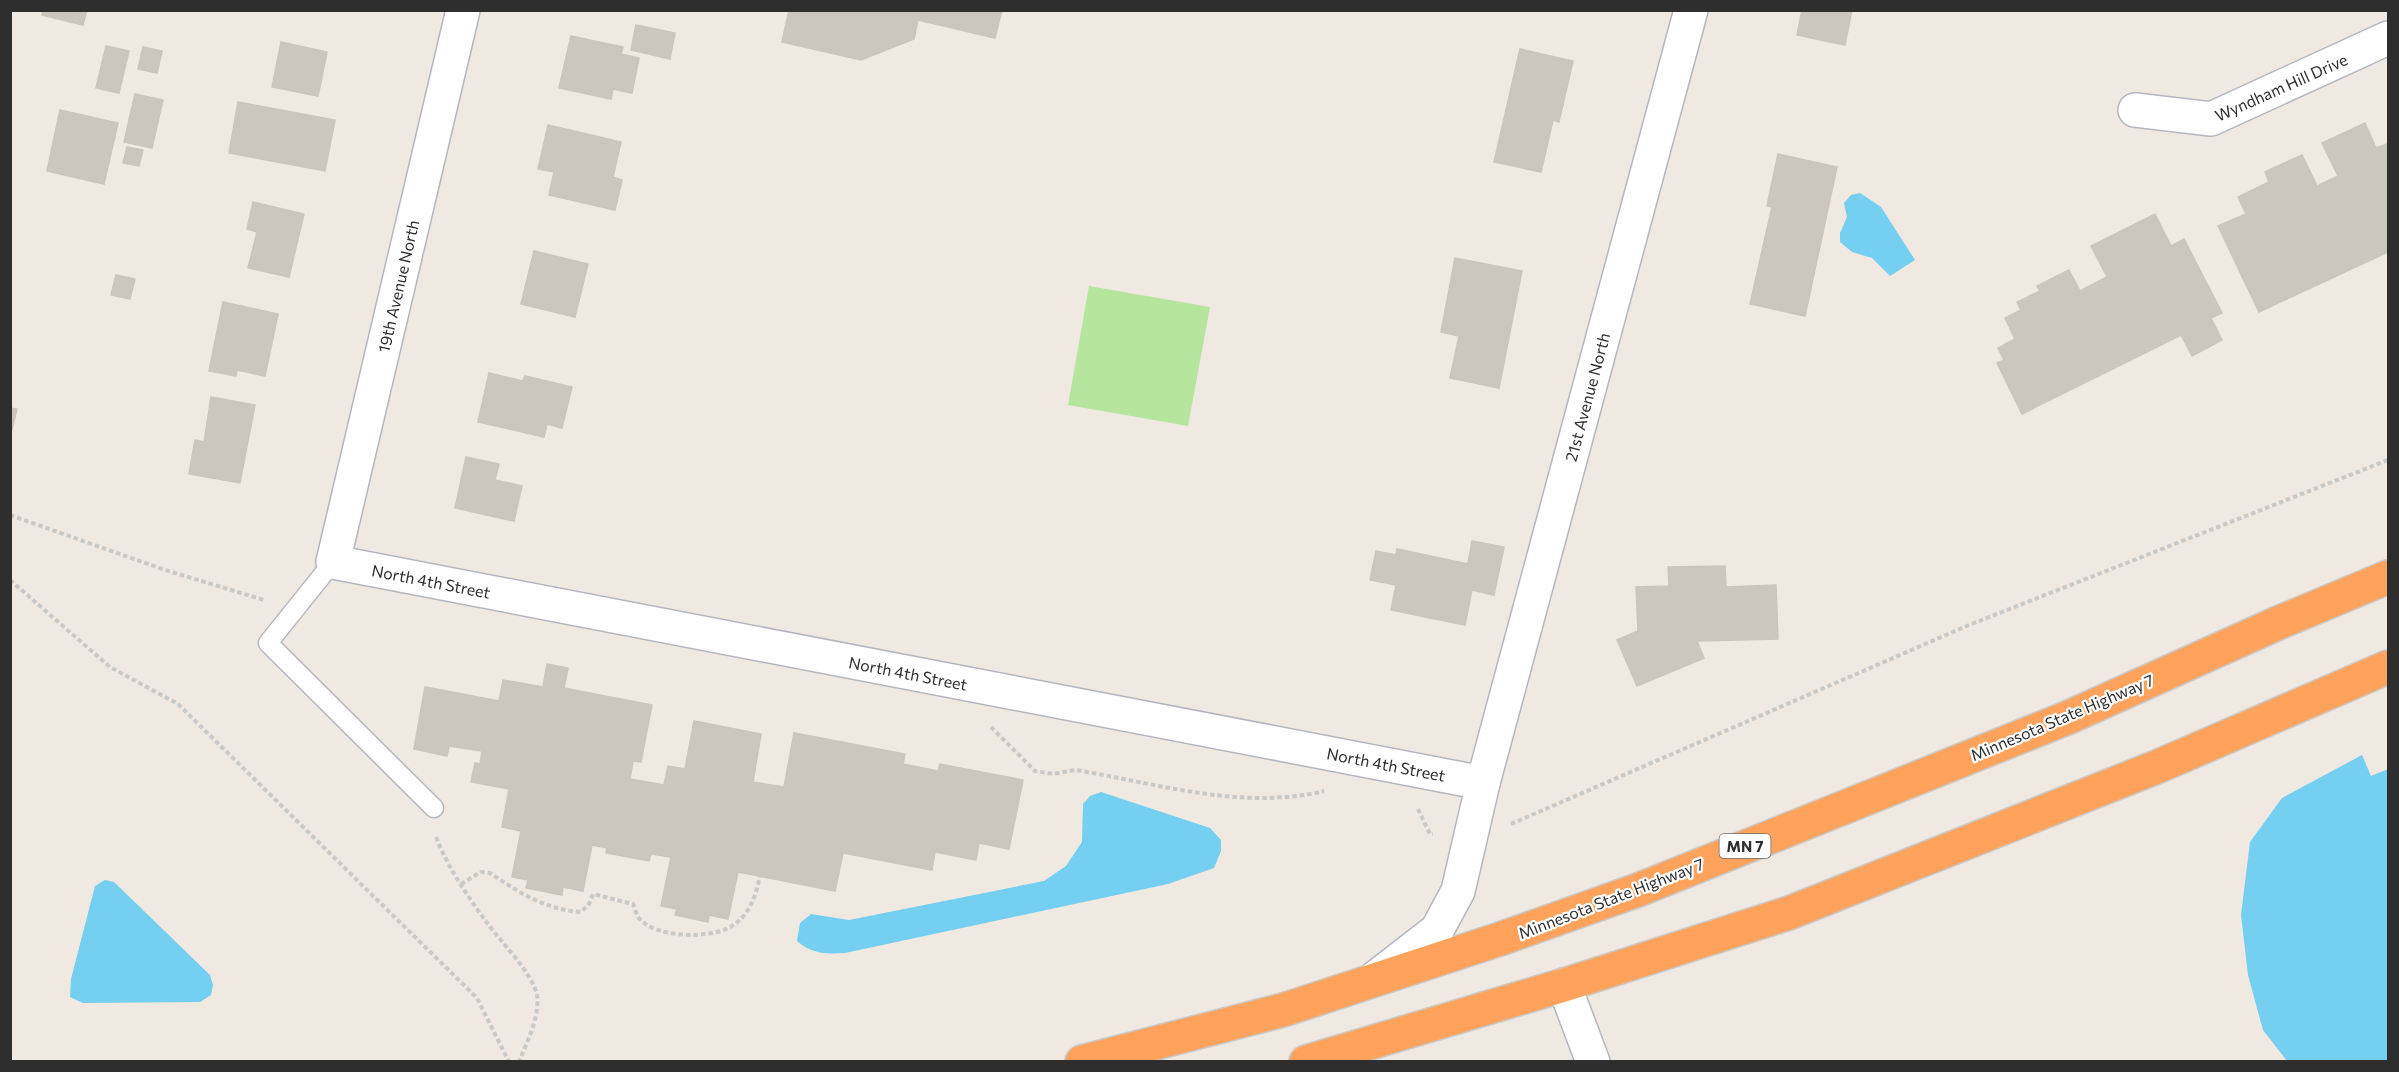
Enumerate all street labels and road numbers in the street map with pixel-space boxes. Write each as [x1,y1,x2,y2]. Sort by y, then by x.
street label: Wyndham Hill Drive [2212,49,2350,125]
street label: 19th Avenue North [374,218,422,354]
street label: 21st Avenue North [1561,330,1613,464]
street label: North 4th Street [370,560,492,602]
street label: North 4th Street [847,652,969,694]
street label: Minnesota State Highway 7 [1967,670,2157,764]
street label: North 4th Street [1325,743,1447,785]
road number: MN 7 [1720,834,1770,858]
street label: Minnesota State Highway 7 [1515,854,1707,942]

